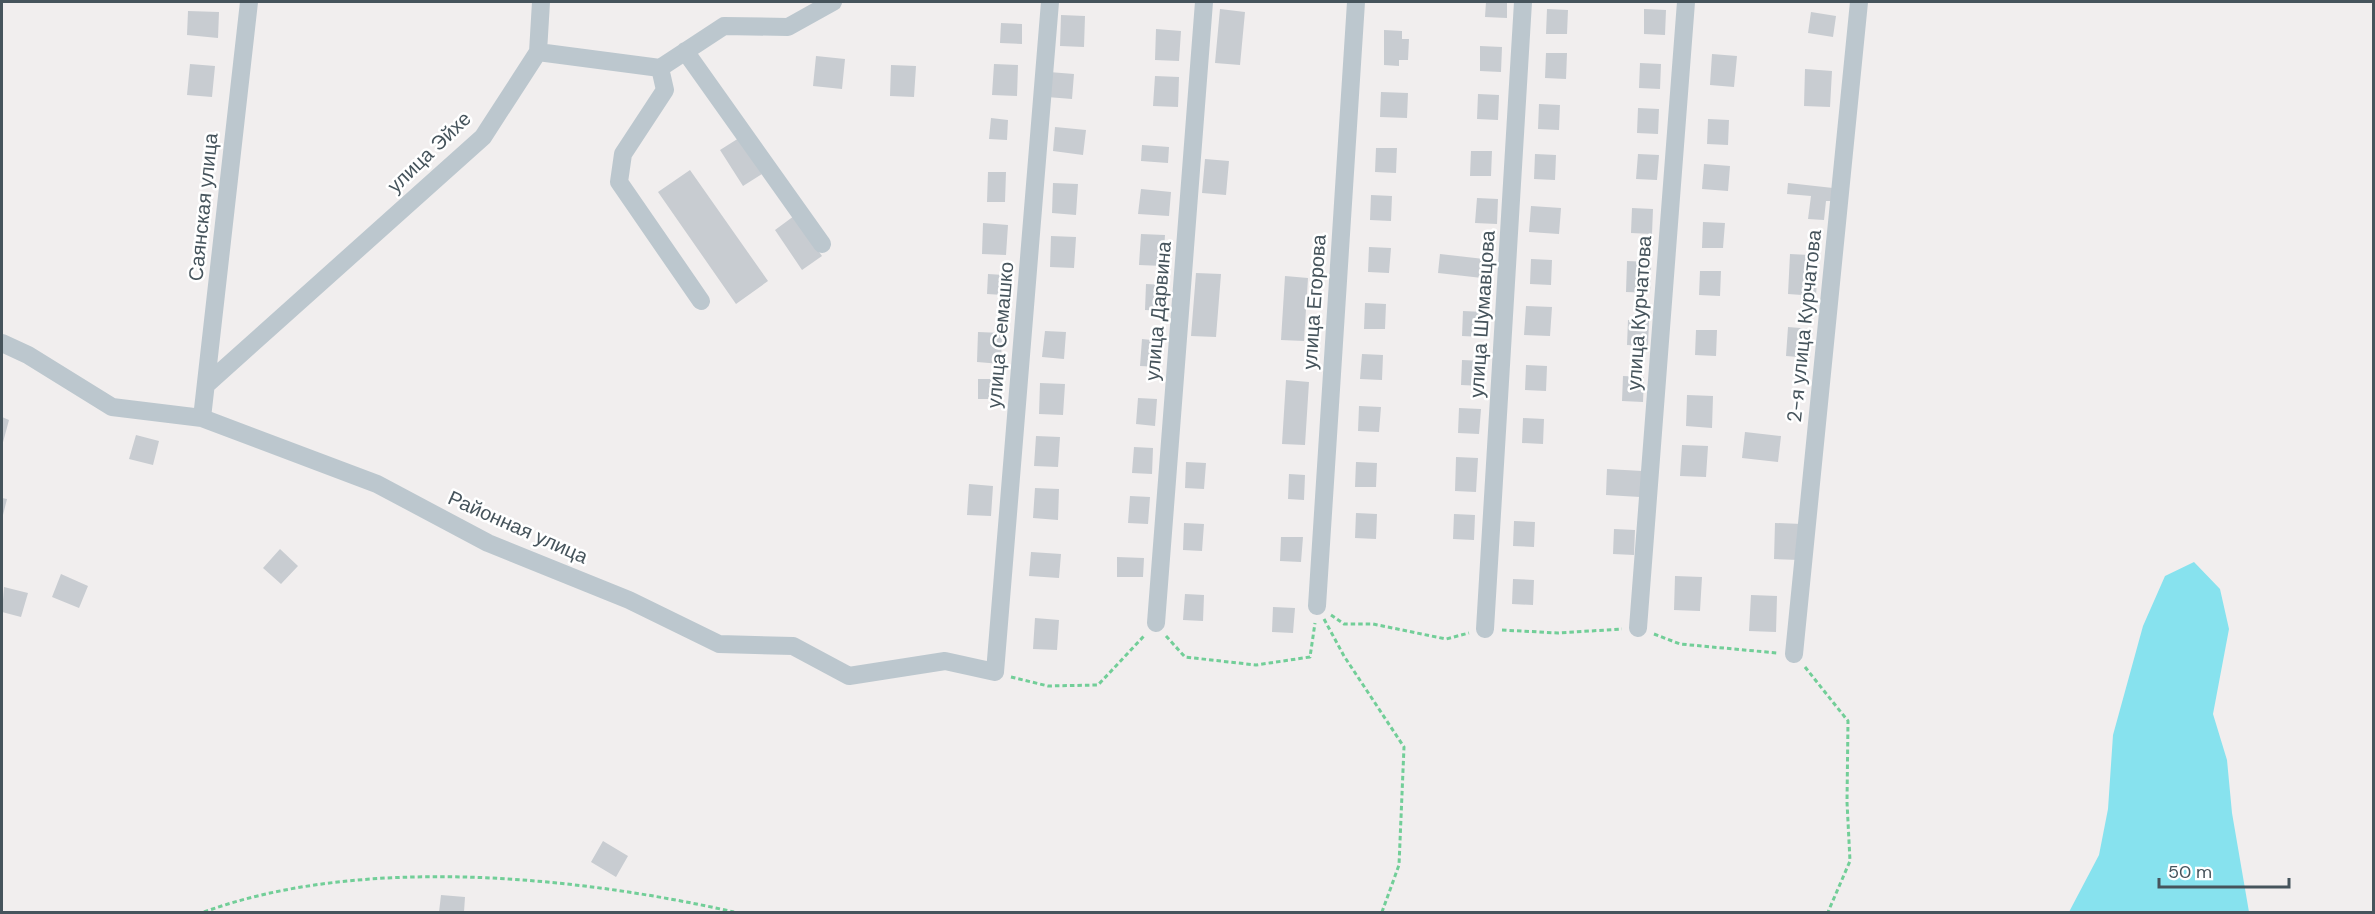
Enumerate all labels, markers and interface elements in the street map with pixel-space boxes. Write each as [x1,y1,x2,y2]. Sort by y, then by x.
street label: улица Эйхе [382,106,476,198]
street label: Саянская улица [182,131,224,283]
street label: 2-я улица Курчатова [1781,228,1827,424]
street label: улица Шумавцова [1463,229,1501,399]
street label: улица Егорова [1296,233,1332,370]
street label: улица Курчатова [1621,234,1657,391]
street label: улица Дарвина [1139,239,1177,382]
street label: улица Семашко [981,261,1019,409]
street label: Районная улица [444,485,593,570]
scale bar [2159,851,2290,889]
text: 50 m [2168,860,2212,884]

